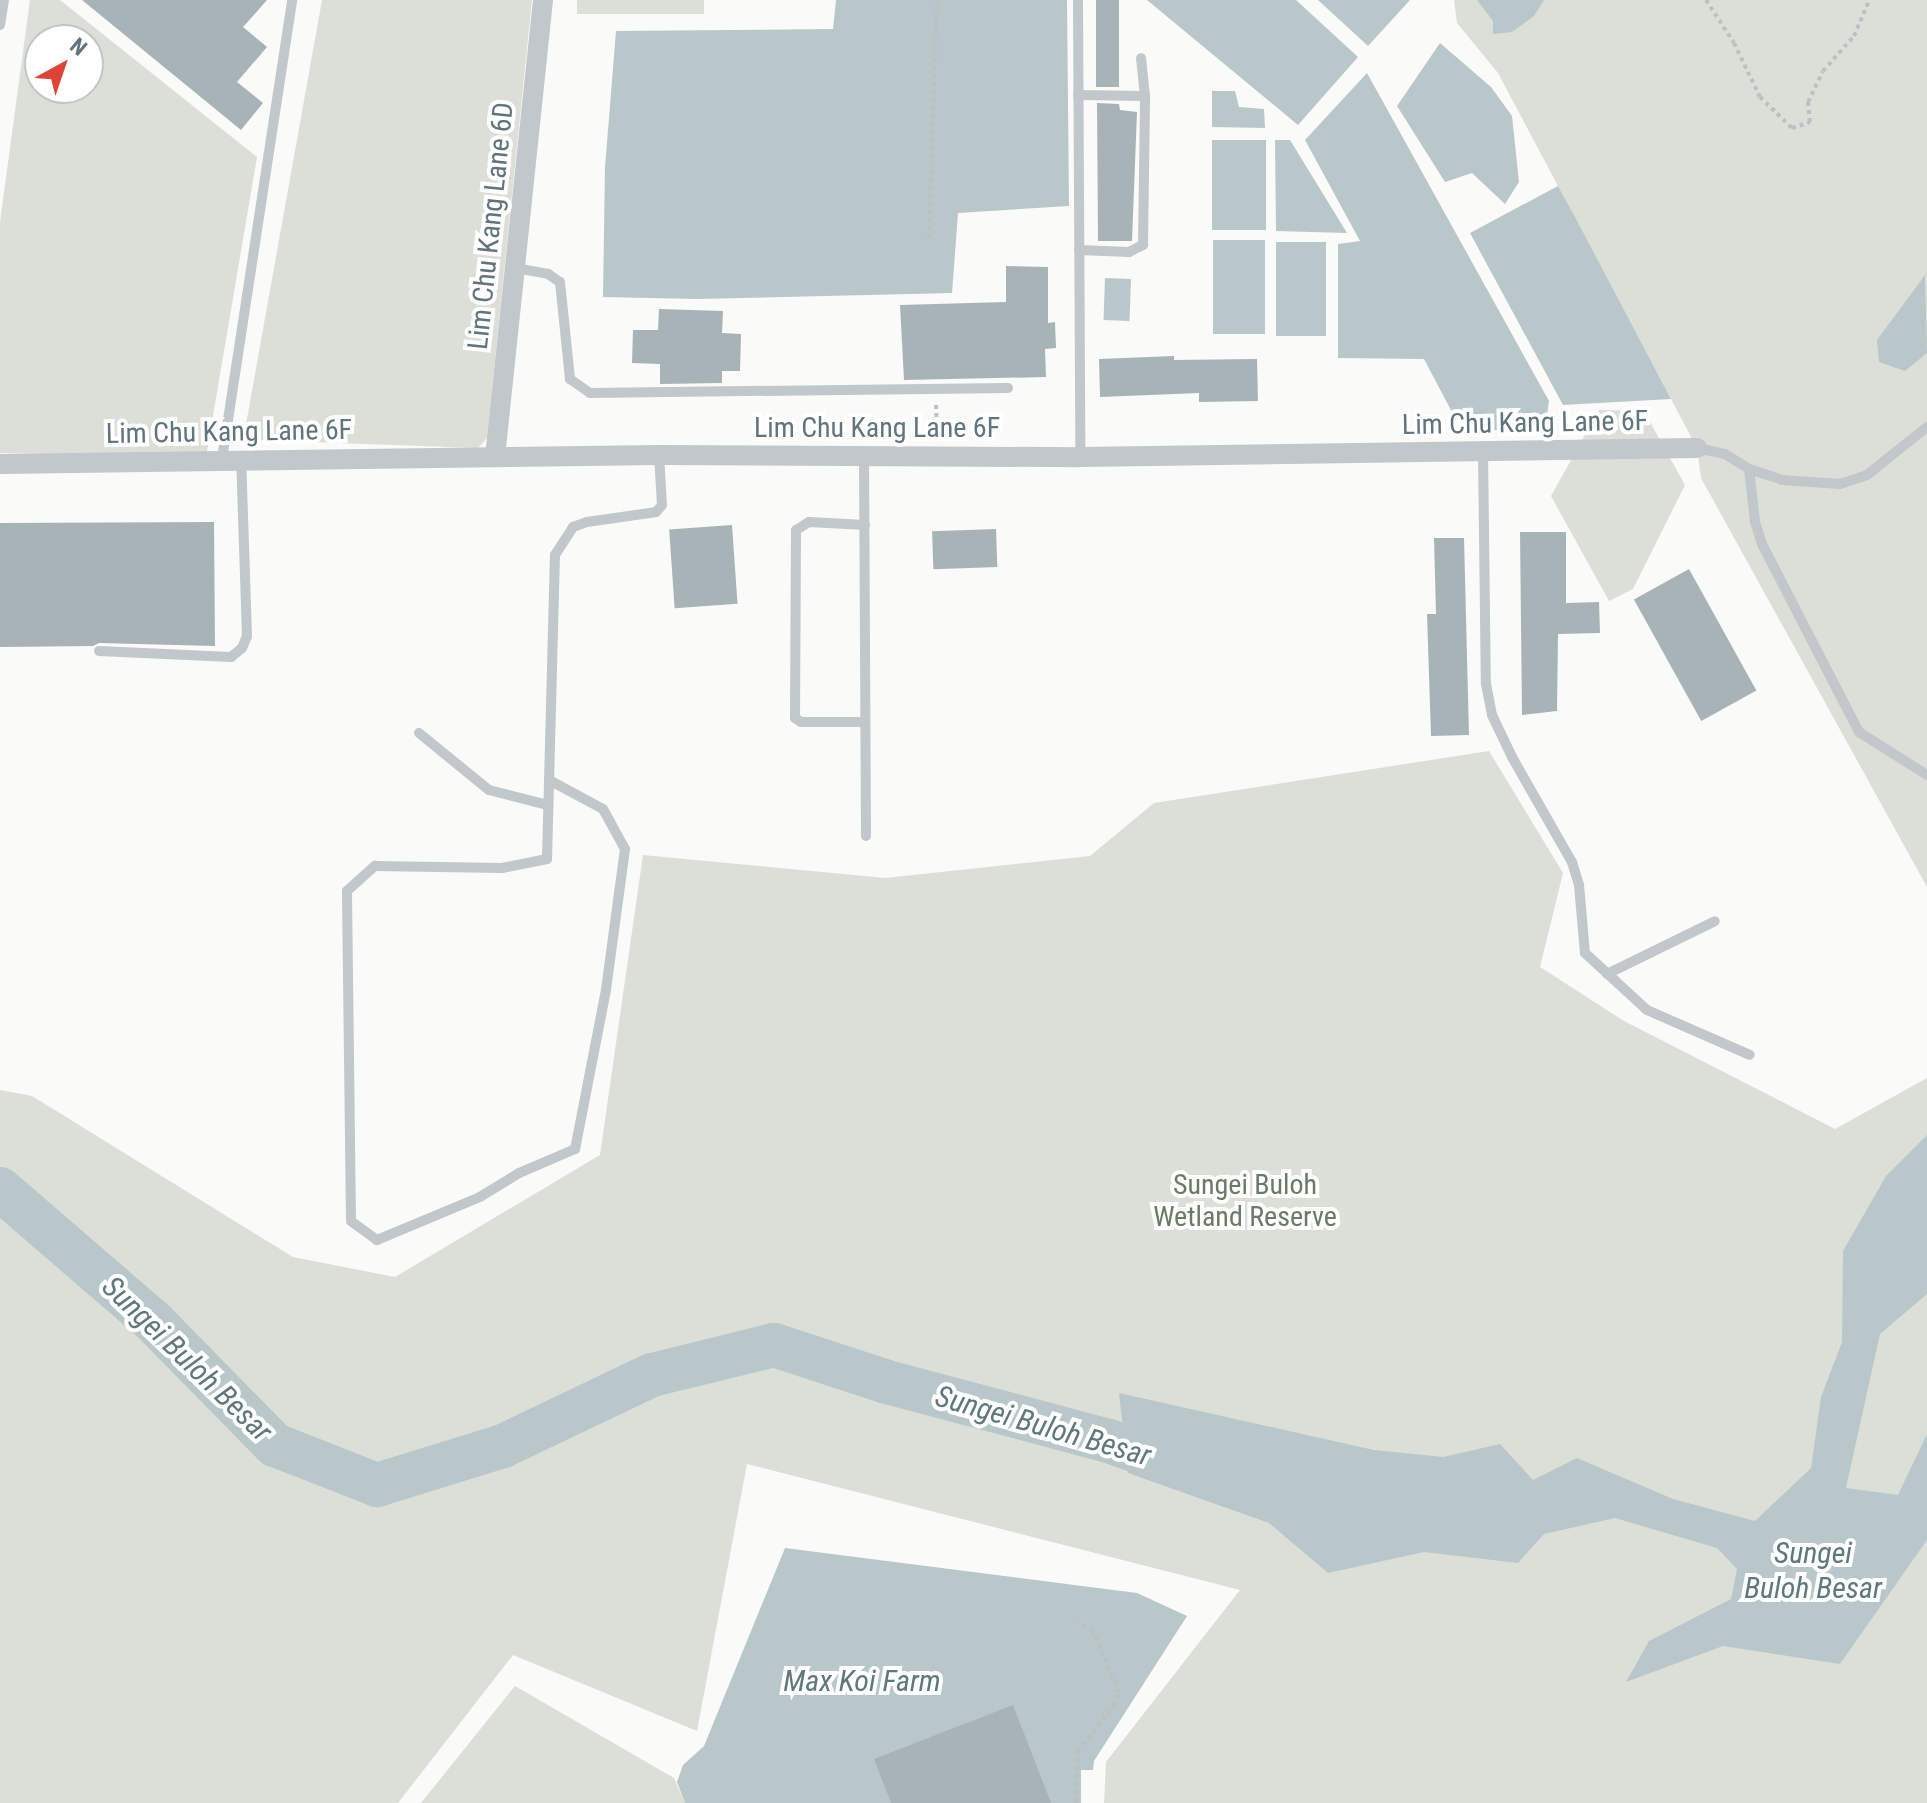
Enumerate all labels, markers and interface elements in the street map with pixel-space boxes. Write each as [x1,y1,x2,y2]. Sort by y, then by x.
north arrow [24,24,104,104]
text: N [65,33,92,61]
street label: Lim Chu Kang Lane 6D [461,101,521,351]
street label: Lim Chu Kang Lane 6F [1402,404,1648,442]
street label: Lim Chu Kang Lane 6F [754,411,1000,445]
street label: Lim Chu Kang Lane 6F [106,413,352,451]
park label: Sungei Buloh Wetland Reserve [1153,1168,1337,1234]
water label: Sungei Buloh Besar [94,1269,280,1449]
water label: Sungei Buloh Besar [931,1378,1155,1474]
water label: Sungei Buloh Besar [1744,1535,1882,1606]
water label: Max Koi Farm [783,1663,941,1699]

